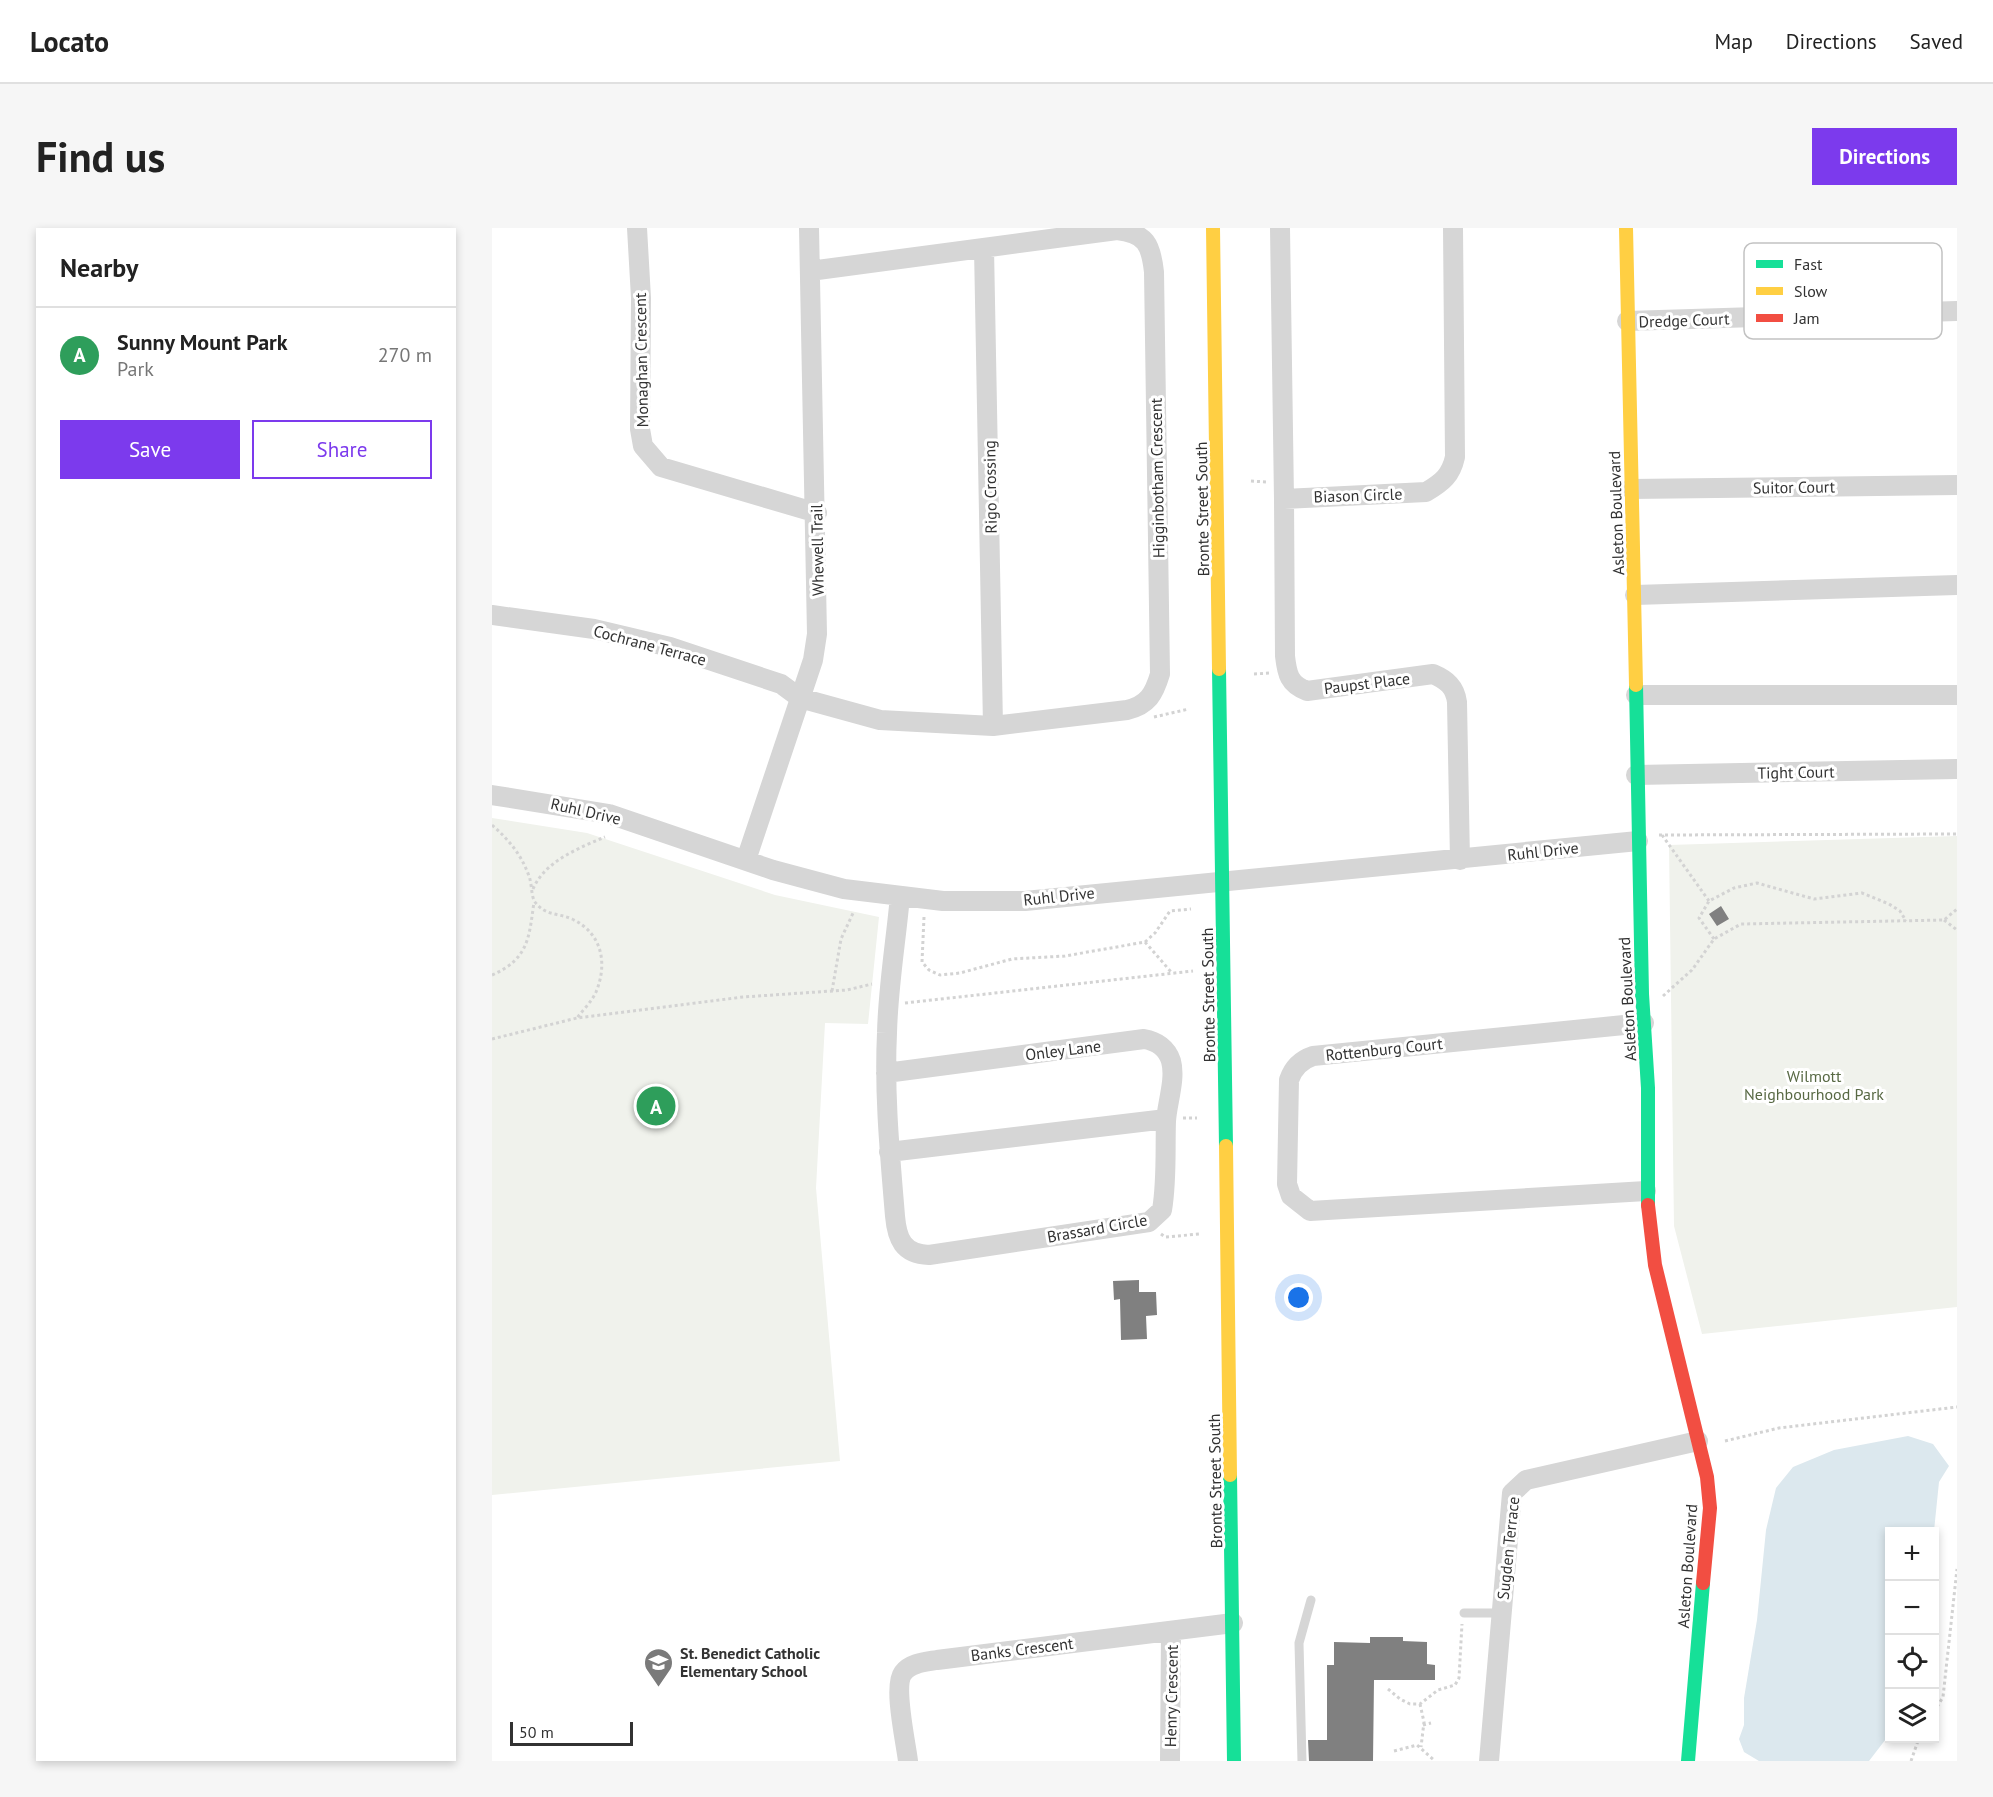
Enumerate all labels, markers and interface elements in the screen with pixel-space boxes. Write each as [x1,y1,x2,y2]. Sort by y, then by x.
text: Locato [30,23,109,60]
text: Map [1714,28,1753,55]
text: Directions [1786,28,1877,55]
text: Saved [1910,28,1963,55]
button: Directions [1812,128,1957,185]
text: Find us [36,129,165,184]
legend [1744,243,1942,339]
text: Nearby [60,251,138,284]
text: Fast [1794,254,1823,274]
text: Slow [1794,281,1828,301]
street label: Monaghan Crescent [630,292,652,427]
street label: Dredge Court [1638,308,1730,332]
text: Jam [1793,308,1820,328]
text: Sunny Mount Park [117,328,288,356]
text: A [73,342,86,368]
text: 270 m [378,342,432,368]
text: Park [117,356,154,382]
street label: Higginbotham Crescent [1146,397,1168,558]
button: Save [60,420,240,479]
button: Share [252,420,432,479]
street label: Rigo Crossing [979,440,1001,534]
street label: Bronte Street South [1191,441,1213,577]
street label: Asleton Boulevard [1604,450,1628,576]
street label: Suitor Court [1753,476,1836,498]
street label: Biason Circle [1313,483,1403,507]
street label: Whewell Trail [806,503,828,596]
street label: Cochrane Terrace [591,620,709,670]
street label: Paupst Place [1323,668,1411,698]
street label: Tight Court [1757,761,1835,783]
street label: Ruhl Drive [549,793,623,829]
street label: Ruhl Drive [1506,837,1580,865]
street label: Ruhl Drive [1022,882,1096,910]
street label: Bronte Street South [1197,927,1219,1063]
street label: Asleton Boulevard [1614,936,1640,1062]
street label: Rottenburg Court [1324,1033,1444,1065]
street label: Onley Lane [1024,1035,1102,1065]
park label: Wilmott Neighbourhood Park [1744,1066,1884,1104]
pin: A [636,1084,676,1128]
street label: Brassard Circle [1045,1209,1149,1247]
your location [1284,1283,1313,1312]
street label: Bronte Street South [1204,1413,1226,1549]
street label: Sugden Terrace [1493,1495,1523,1601]
street label: Asleton Boulevard [1673,1503,1701,1629]
map controls [1885,1527,1939,1743]
button: + [1885,1527,1939,1581]
button: − [1885,1581,1939,1635]
street label: Banks Crescent [970,1633,1075,1665]
button: locate [1885,1635,1939,1689]
place label: St. Benedict Catholic Elementary School [680,1643,820,1681]
street label: Henry Crescent [1160,1644,1182,1747]
school or university icon: St. Benedict Catholic Elementary School [643,1646,675,1688]
button: layers [1885,1689,1939,1743]
scale bar [510,1719,633,1746]
text: 50 m [519,1722,554,1742]

